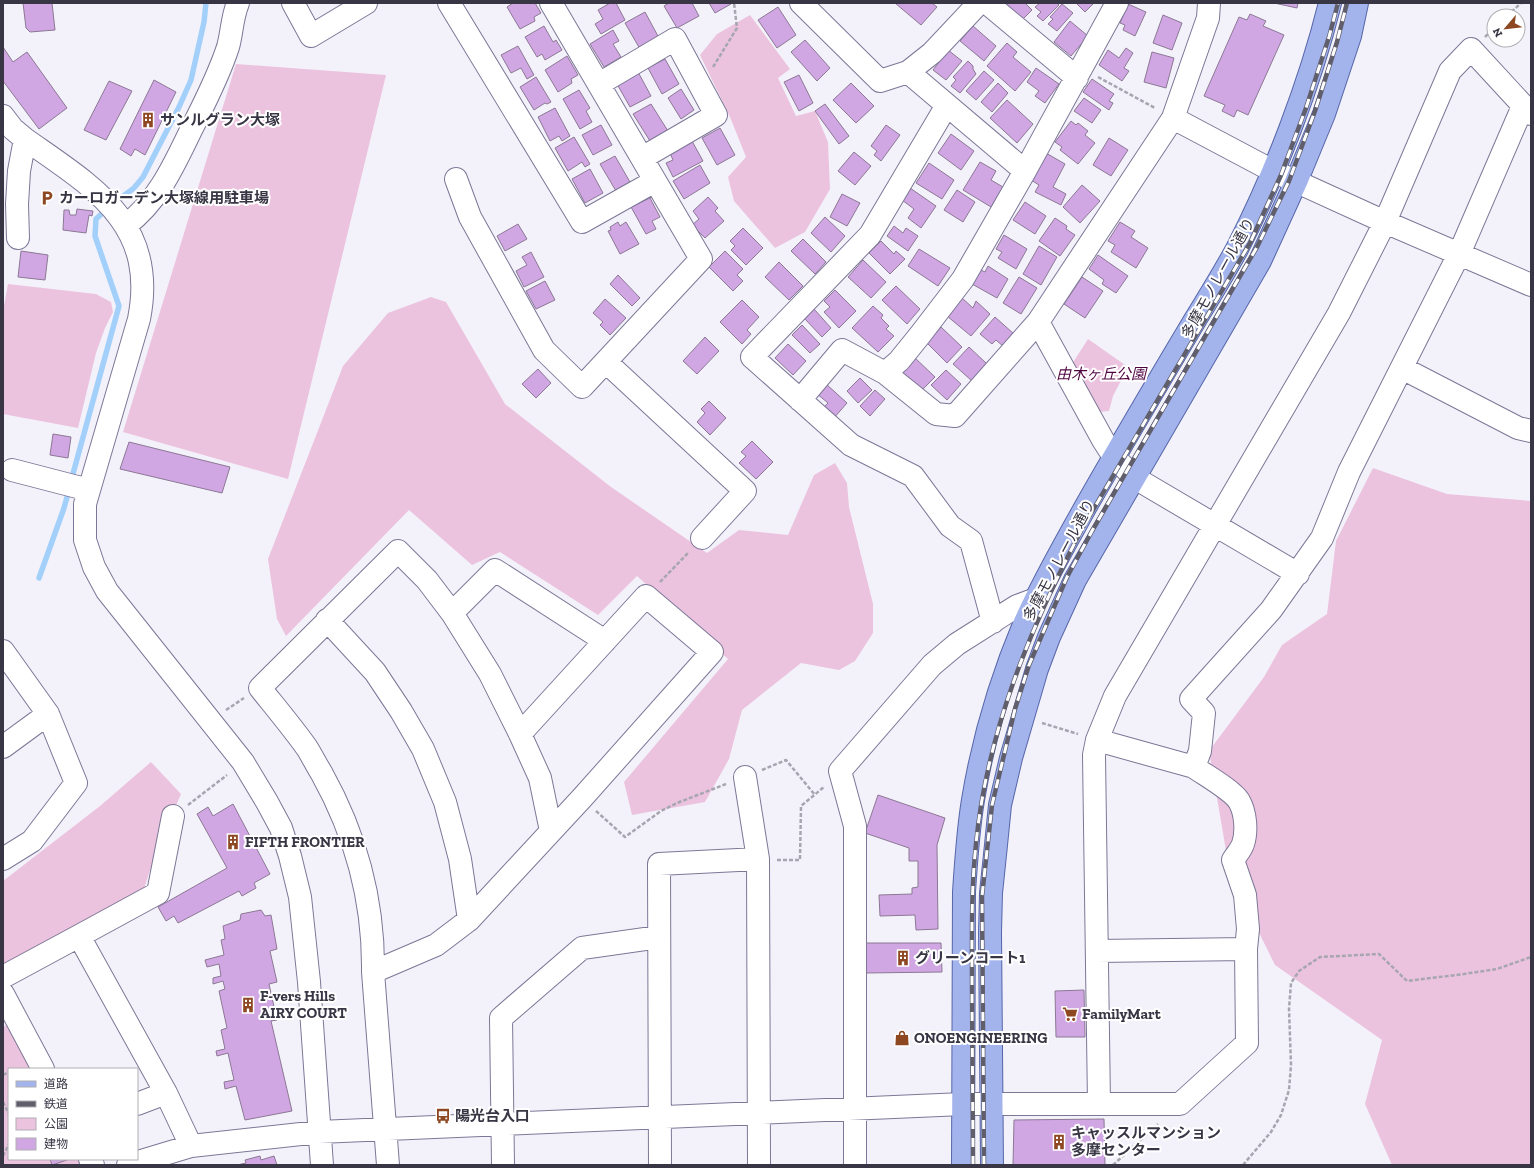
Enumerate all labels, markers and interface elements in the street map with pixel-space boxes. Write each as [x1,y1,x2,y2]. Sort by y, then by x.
north arrow [1486,8,1526,48]
text: N [1490,25,1505,39]
building icon: サンルグラン大塚 [139,111,157,129]
place label: サンルグラン大塚 [160,111,280,129]
parking icon: カーロガーデン大塚線用駐車場 [38,189,56,207]
place label: カーロガーデン大塚線用駐車場 [59,189,269,207]
street label: 多摩モノレール通り [1177,215,1259,341]
park label: 由木ヶ丘公園 [1056,365,1148,383]
street label: 多摩モノレール通り [1019,496,1099,624]
building icon: FIFTH FRONTIER [224,833,242,851]
place label: FIFTH FRONTIER [245,833,365,851]
building icon: グリーンコート1 [894,949,912,967]
place label: グリーンコート1 [915,949,1025,967]
place label: F-vers Hills AIRY COURT [260,987,347,1022]
building icon: F-vers Hills AIRY COURT [239,996,257,1014]
supermarket icon: FamilyMart [1061,1005,1079,1023]
place label: FamilyMart [1082,1005,1162,1023]
shop icon: ONOENGINEERING [893,1029,911,1047]
place label: ONOENGINEERING [914,1029,1047,1047]
legend [8,1068,138,1160]
text: 道路 [44,1077,68,1091]
text: 鉄道 [44,1097,68,1111]
bus stop icon: 陽光台入口 [434,1107,452,1125]
place label: 陽光台入口 [455,1107,530,1125]
text: 公園 [44,1117,68,1131]
place label: キャッスルマンション 多摩センター [1071,1124,1221,1159]
building icon: キャッスルマンション 多摩センター [1050,1133,1068,1151]
text: 建物 [44,1137,68,1151]

